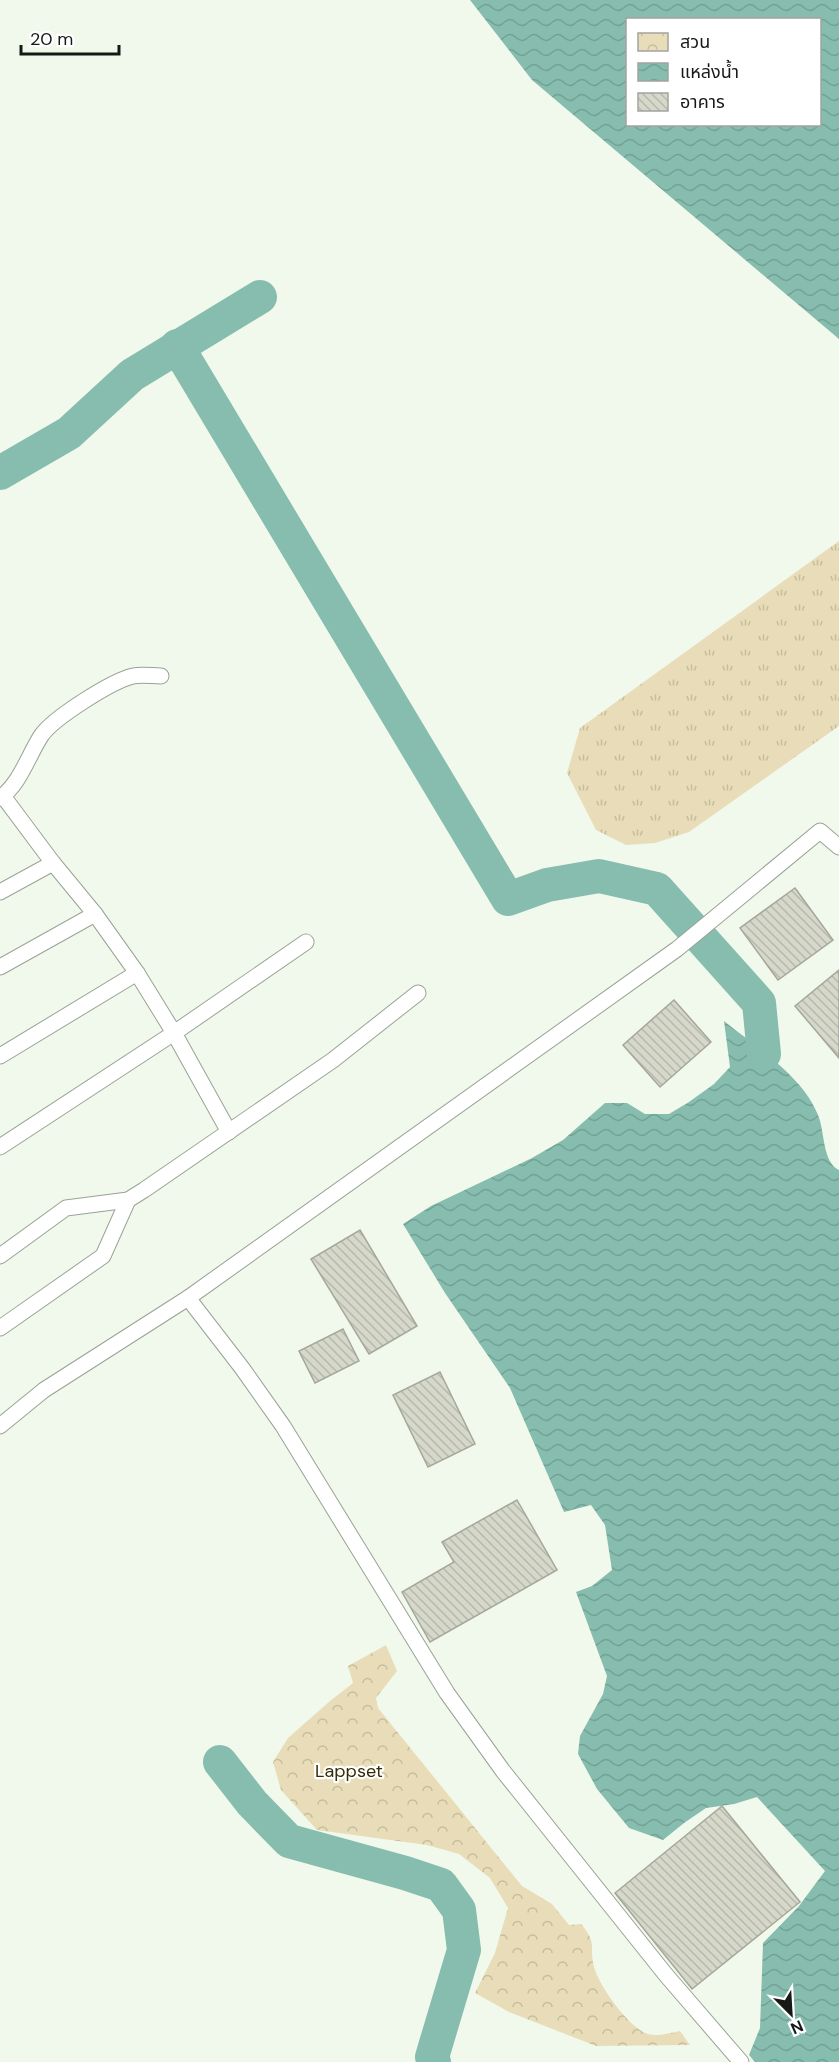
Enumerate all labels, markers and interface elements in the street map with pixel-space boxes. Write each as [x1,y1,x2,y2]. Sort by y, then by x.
scale bar [21,18,118,56]
legend [626,18,821,126]
text: 20 m [30,27,73,51]
text: สวน [680,30,710,54]
text: แหล่งน้ำ [680,59,739,84]
text: อาคาร [680,90,725,114]
park label: Lappset [315,1759,383,1783]
north arrow [761,1984,821,2044]
text: N [787,2015,806,2039]

